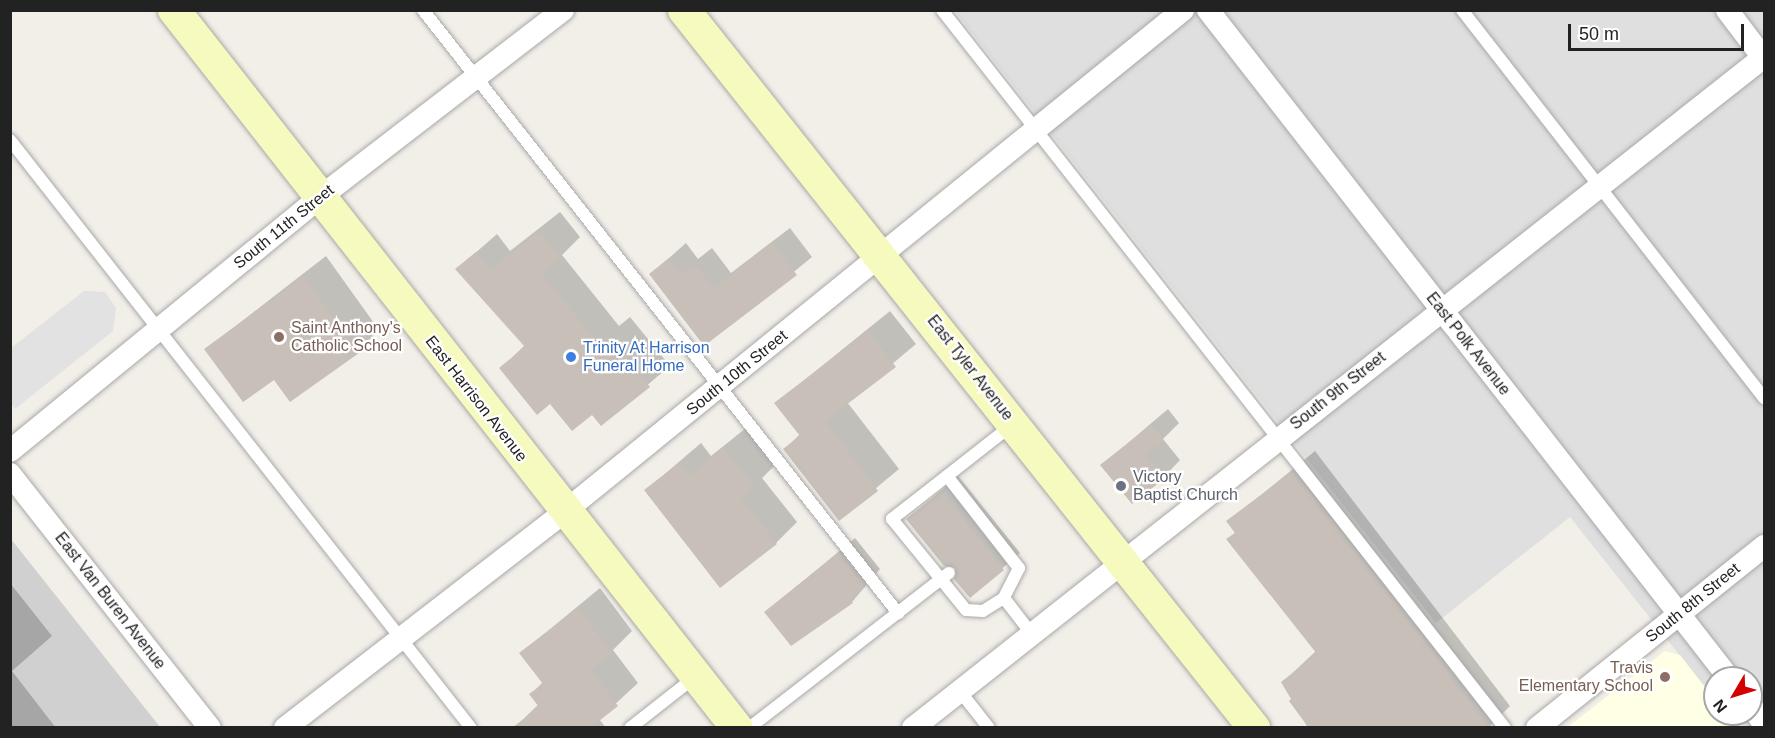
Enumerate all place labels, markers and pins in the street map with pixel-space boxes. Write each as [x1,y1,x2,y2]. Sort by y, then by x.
place label: Saint Anthony's Catholic School [291,318,402,356]
marker: Saint Anthony's Catholic School [272,330,286,344]
place label: Trinity At Harrison Funeral Home [583,338,710,376]
marker: Trinity At Harrison Funeral Home [564,350,578,364]
place label: Victory Baptist Church [1133,467,1238,505]
marker: Victory Baptist Church [1114,479,1128,493]
place label: Travis Elementary School [1519,658,1653,696]
marker: Travis Elementary School [1658,670,1672,684]

